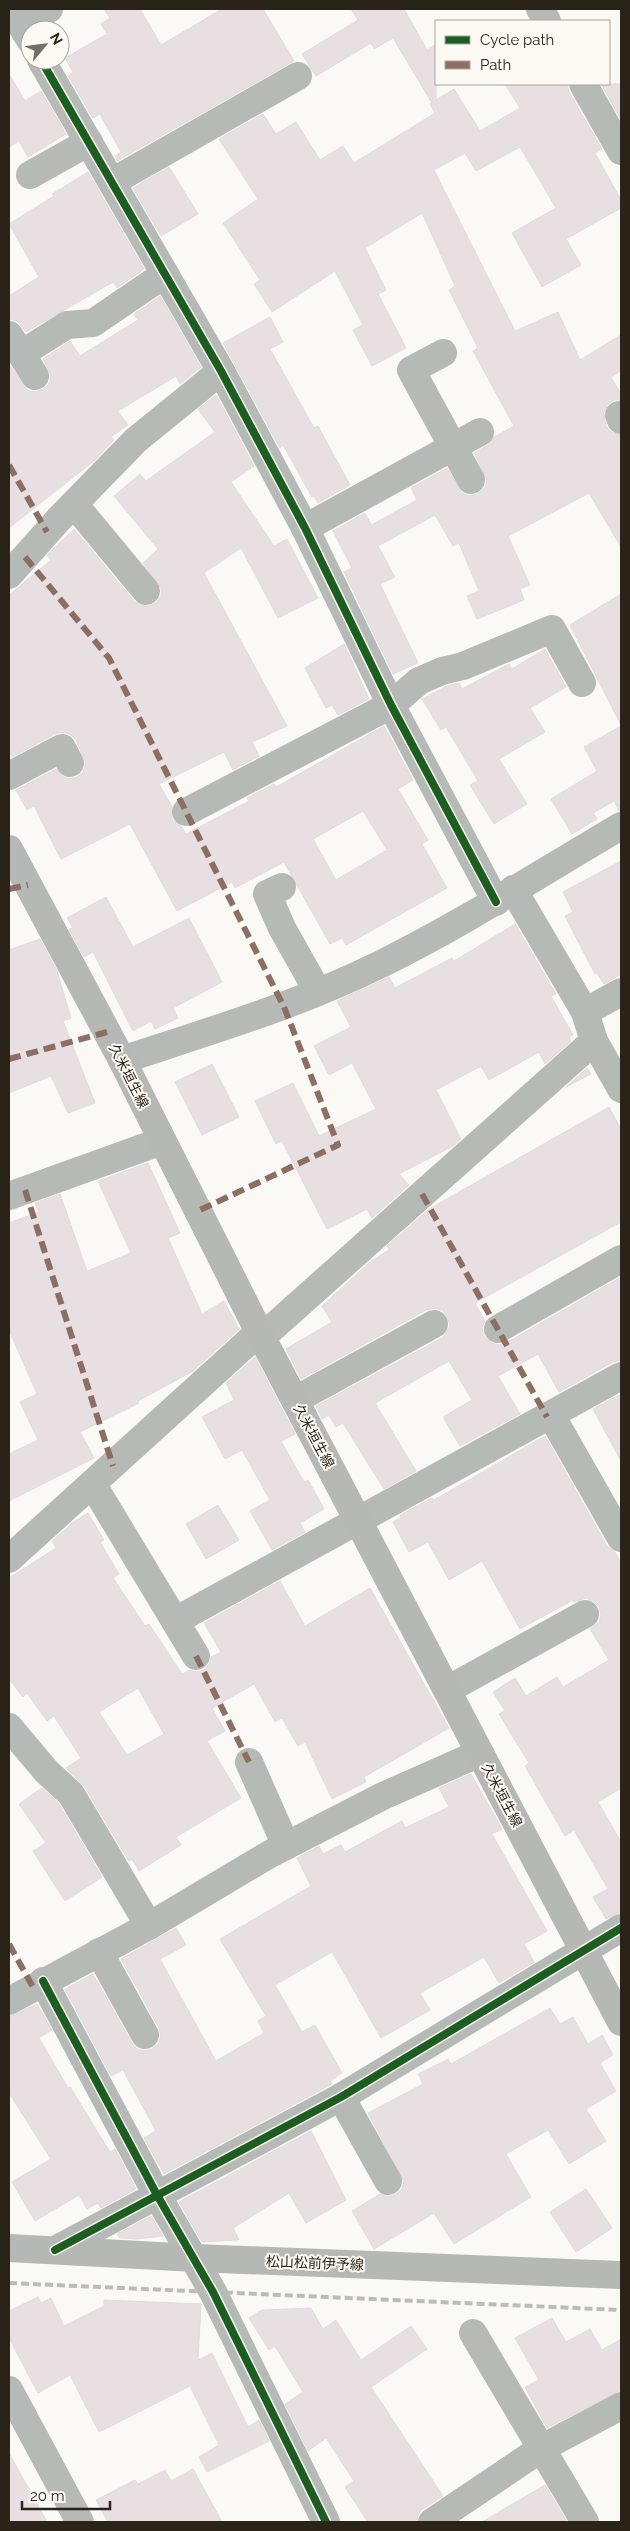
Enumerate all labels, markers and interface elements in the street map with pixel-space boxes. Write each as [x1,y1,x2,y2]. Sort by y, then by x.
north arrow [20,20,70,70]
legend [435,20,610,85]
text: N [47,30,66,47]
text: Cycle path [480,31,554,49]
text: Path [480,56,511,74]
street label: 久米垣生線 [106,1041,152,1111]
street label: 久米垣生線 [291,1401,337,1471]
street label: 久米垣生線 [479,1760,525,1830]
street label: 松山松前伊予線 [266,2253,364,2273]
scale bar [22,2478,110,2510]
text: 20 m [30,2487,65,2505]

